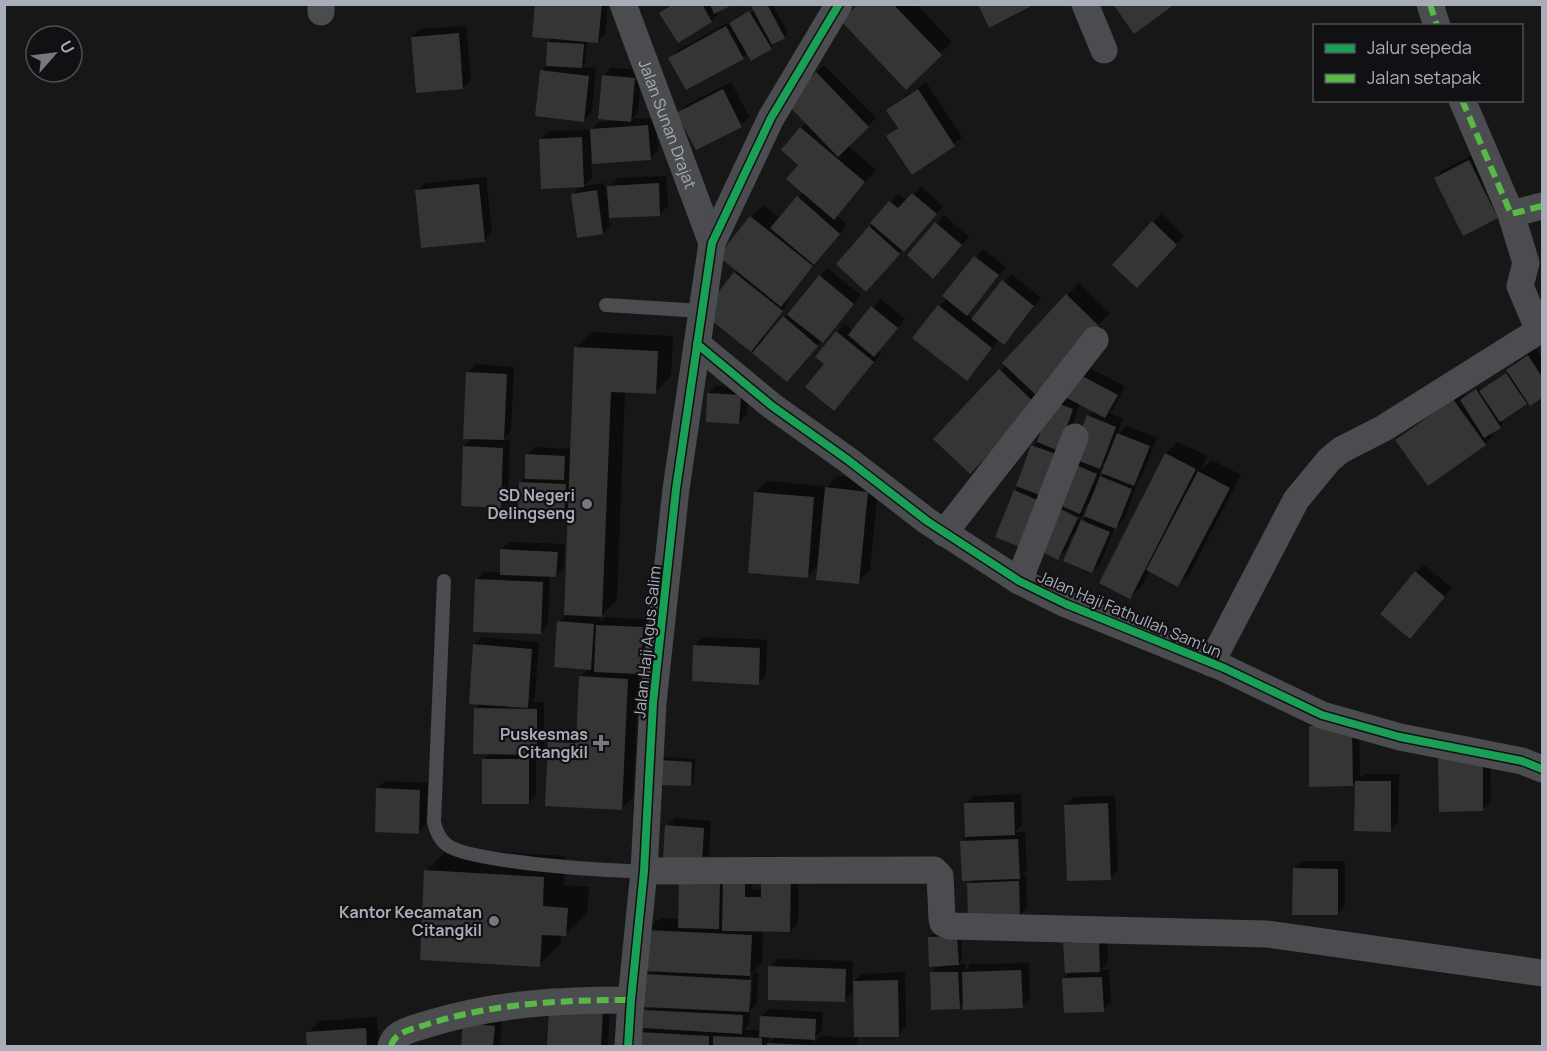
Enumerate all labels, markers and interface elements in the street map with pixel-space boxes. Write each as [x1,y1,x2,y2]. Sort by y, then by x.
north arrow [24,24,84,84]
legend [1313,24,1523,102]
text: Jalur sepeda [1367,35,1472,59]
text: U [55,37,80,57]
street label: Jalan Sunan Drajat [634,56,702,192]
text: Jalan setapak [1367,65,1482,89]
place label: SD Negeri Delingseng [487,484,575,524]
marker: SD Negeri Delingseng [580,497,594,511]
street label: Jalan Haji Agus Salim [628,565,666,719]
street label: Jalan Haji Fathullah Sam'un [1035,565,1225,663]
place label: Puskesmas Citangkil [500,723,588,763]
marker: Puskesmas Citangkil [592,734,610,752]
place label: Kantor Kecamatan Citangkil [339,901,482,941]
marker: Kantor Kecamatan Citangkil [487,914,501,928]

